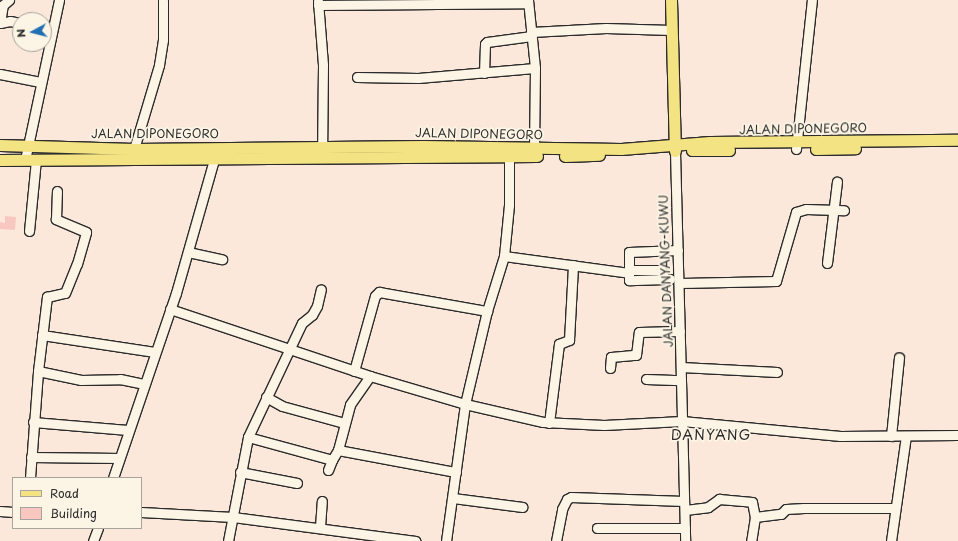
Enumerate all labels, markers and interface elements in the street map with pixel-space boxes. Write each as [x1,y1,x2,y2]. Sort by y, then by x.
north arrow [12,12,52,52]
text: N [12,28,30,39]
street label: JALAN DIPONEGORO [739,121,867,137]
street label: JALAN DIPONEGORO [415,126,543,142]
street label: JALAN DIPONEGORO [91,127,219,141]
street label: JALAN DANYANG-KUWU [656,194,676,348]
district label: DANYANG [670,427,752,443]
legend [12,477,142,529]
text: Road [50,484,79,502]
text: Building [50,504,97,522]

